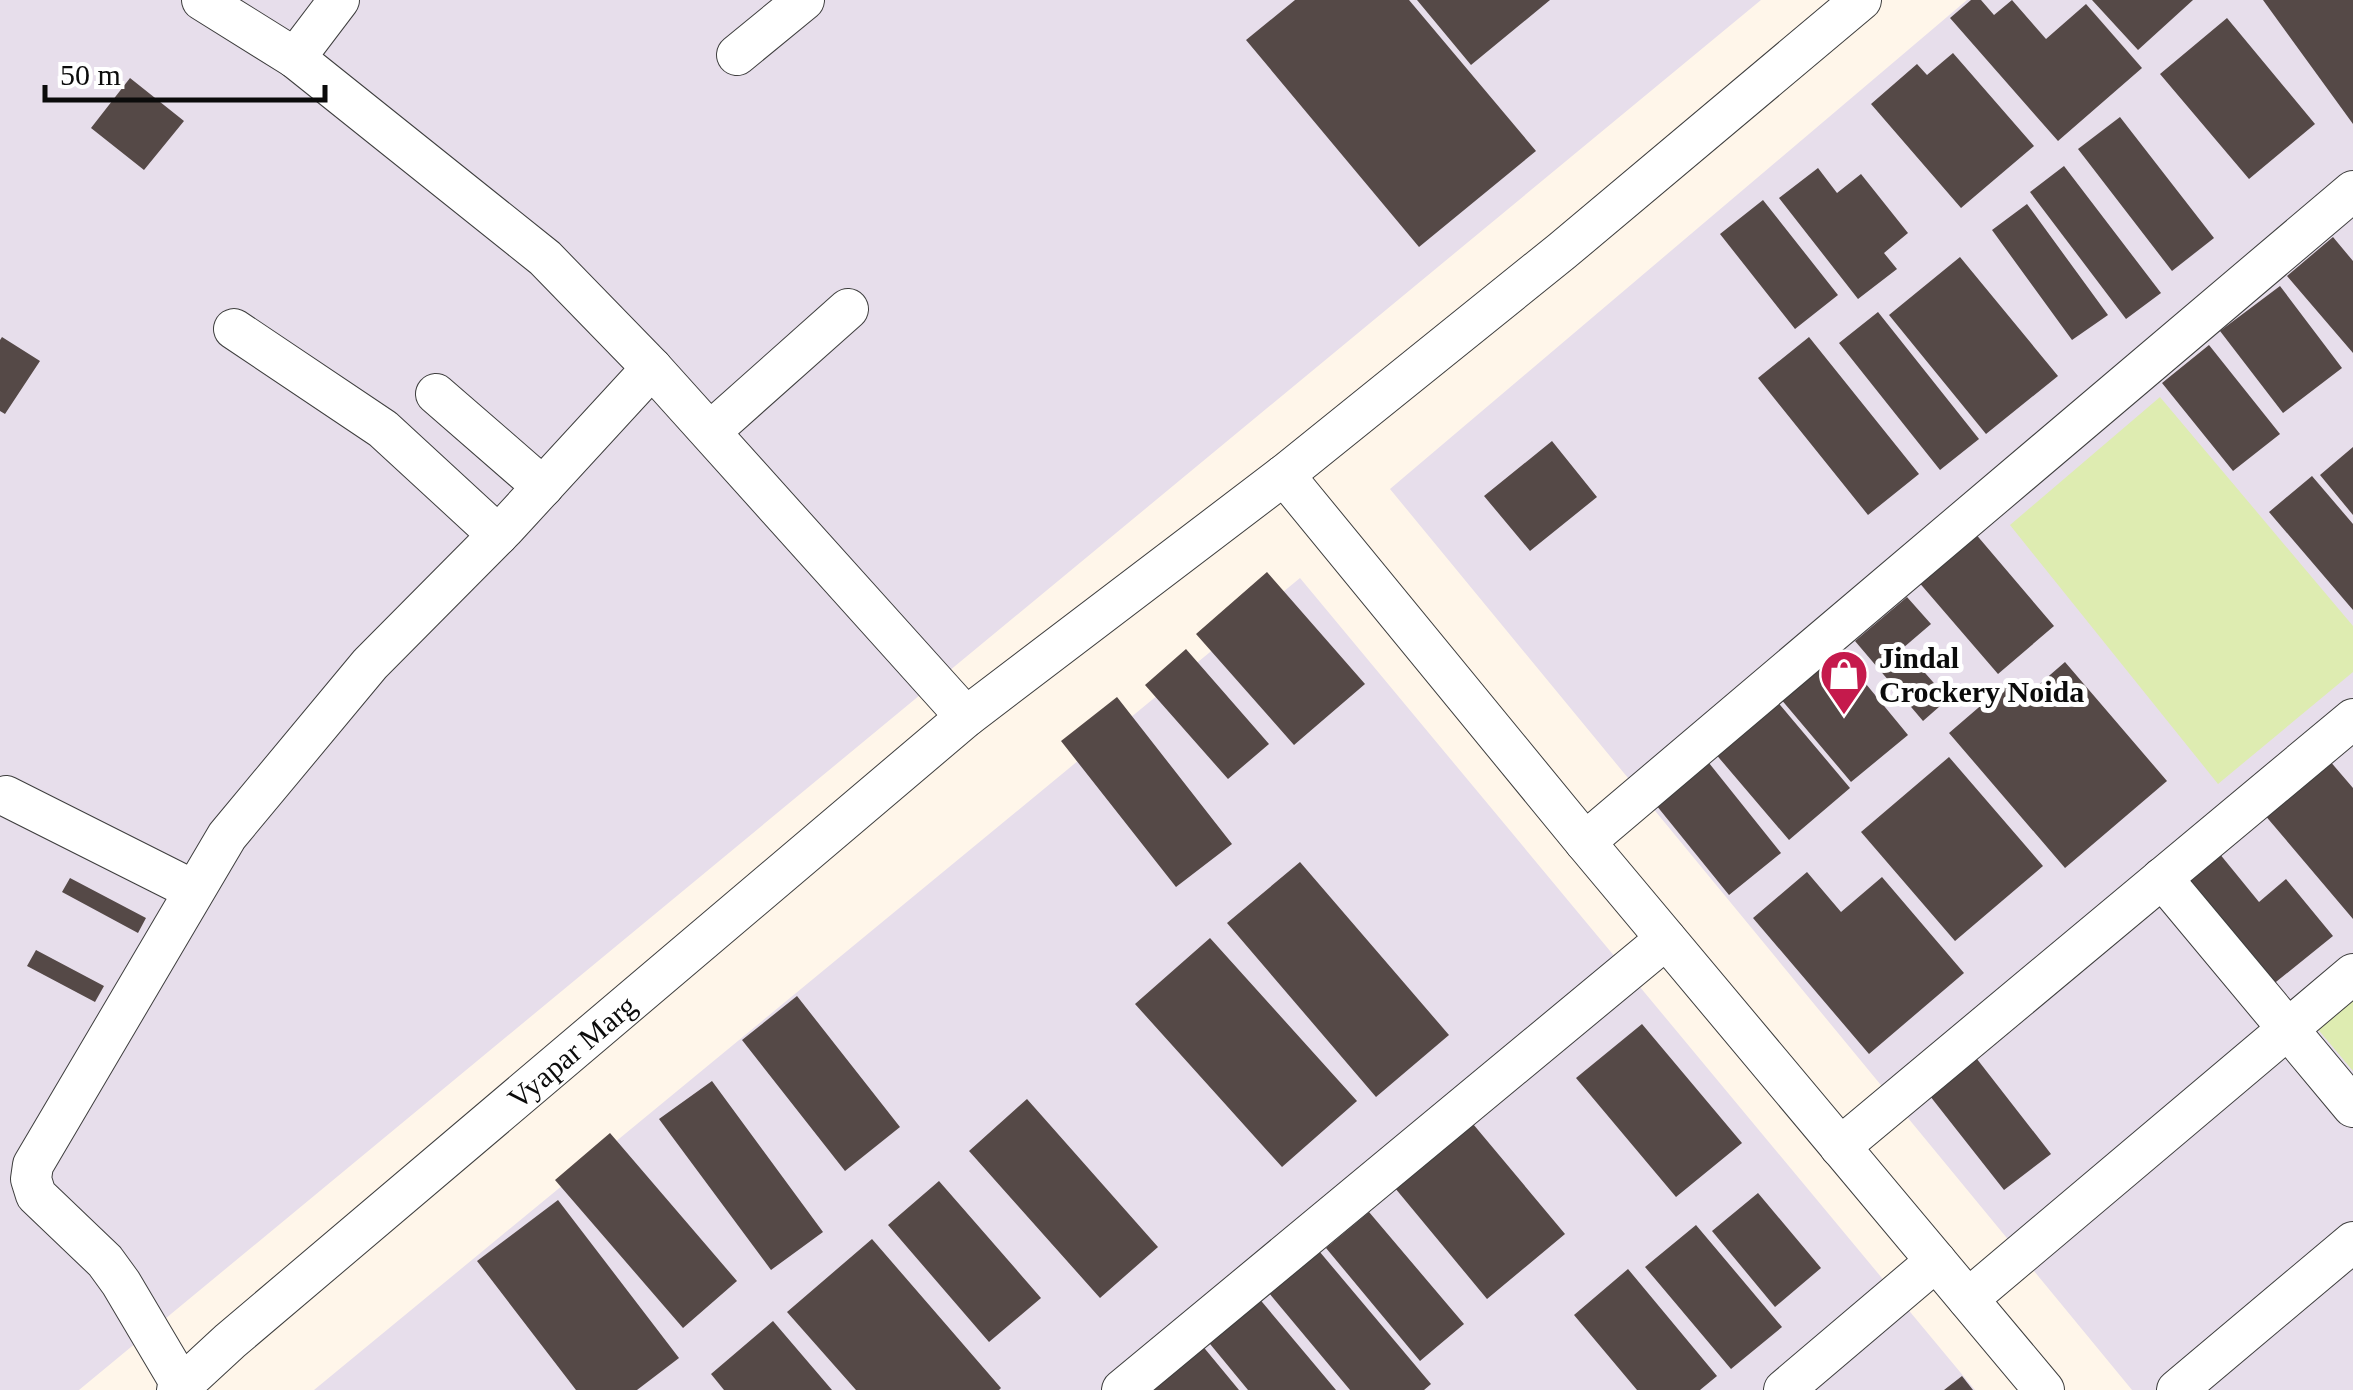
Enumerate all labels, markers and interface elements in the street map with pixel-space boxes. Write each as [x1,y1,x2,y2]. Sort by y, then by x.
scale bar [45,40,325,102]
text: 50 m [60,58,121,91]
place label: Jindal Crockery Noida [1879,641,2084,708]
shop icon: Jindal Crockery Noida [1818,648,1870,716]
street label: Vyapar Marg [501,988,642,1115]

